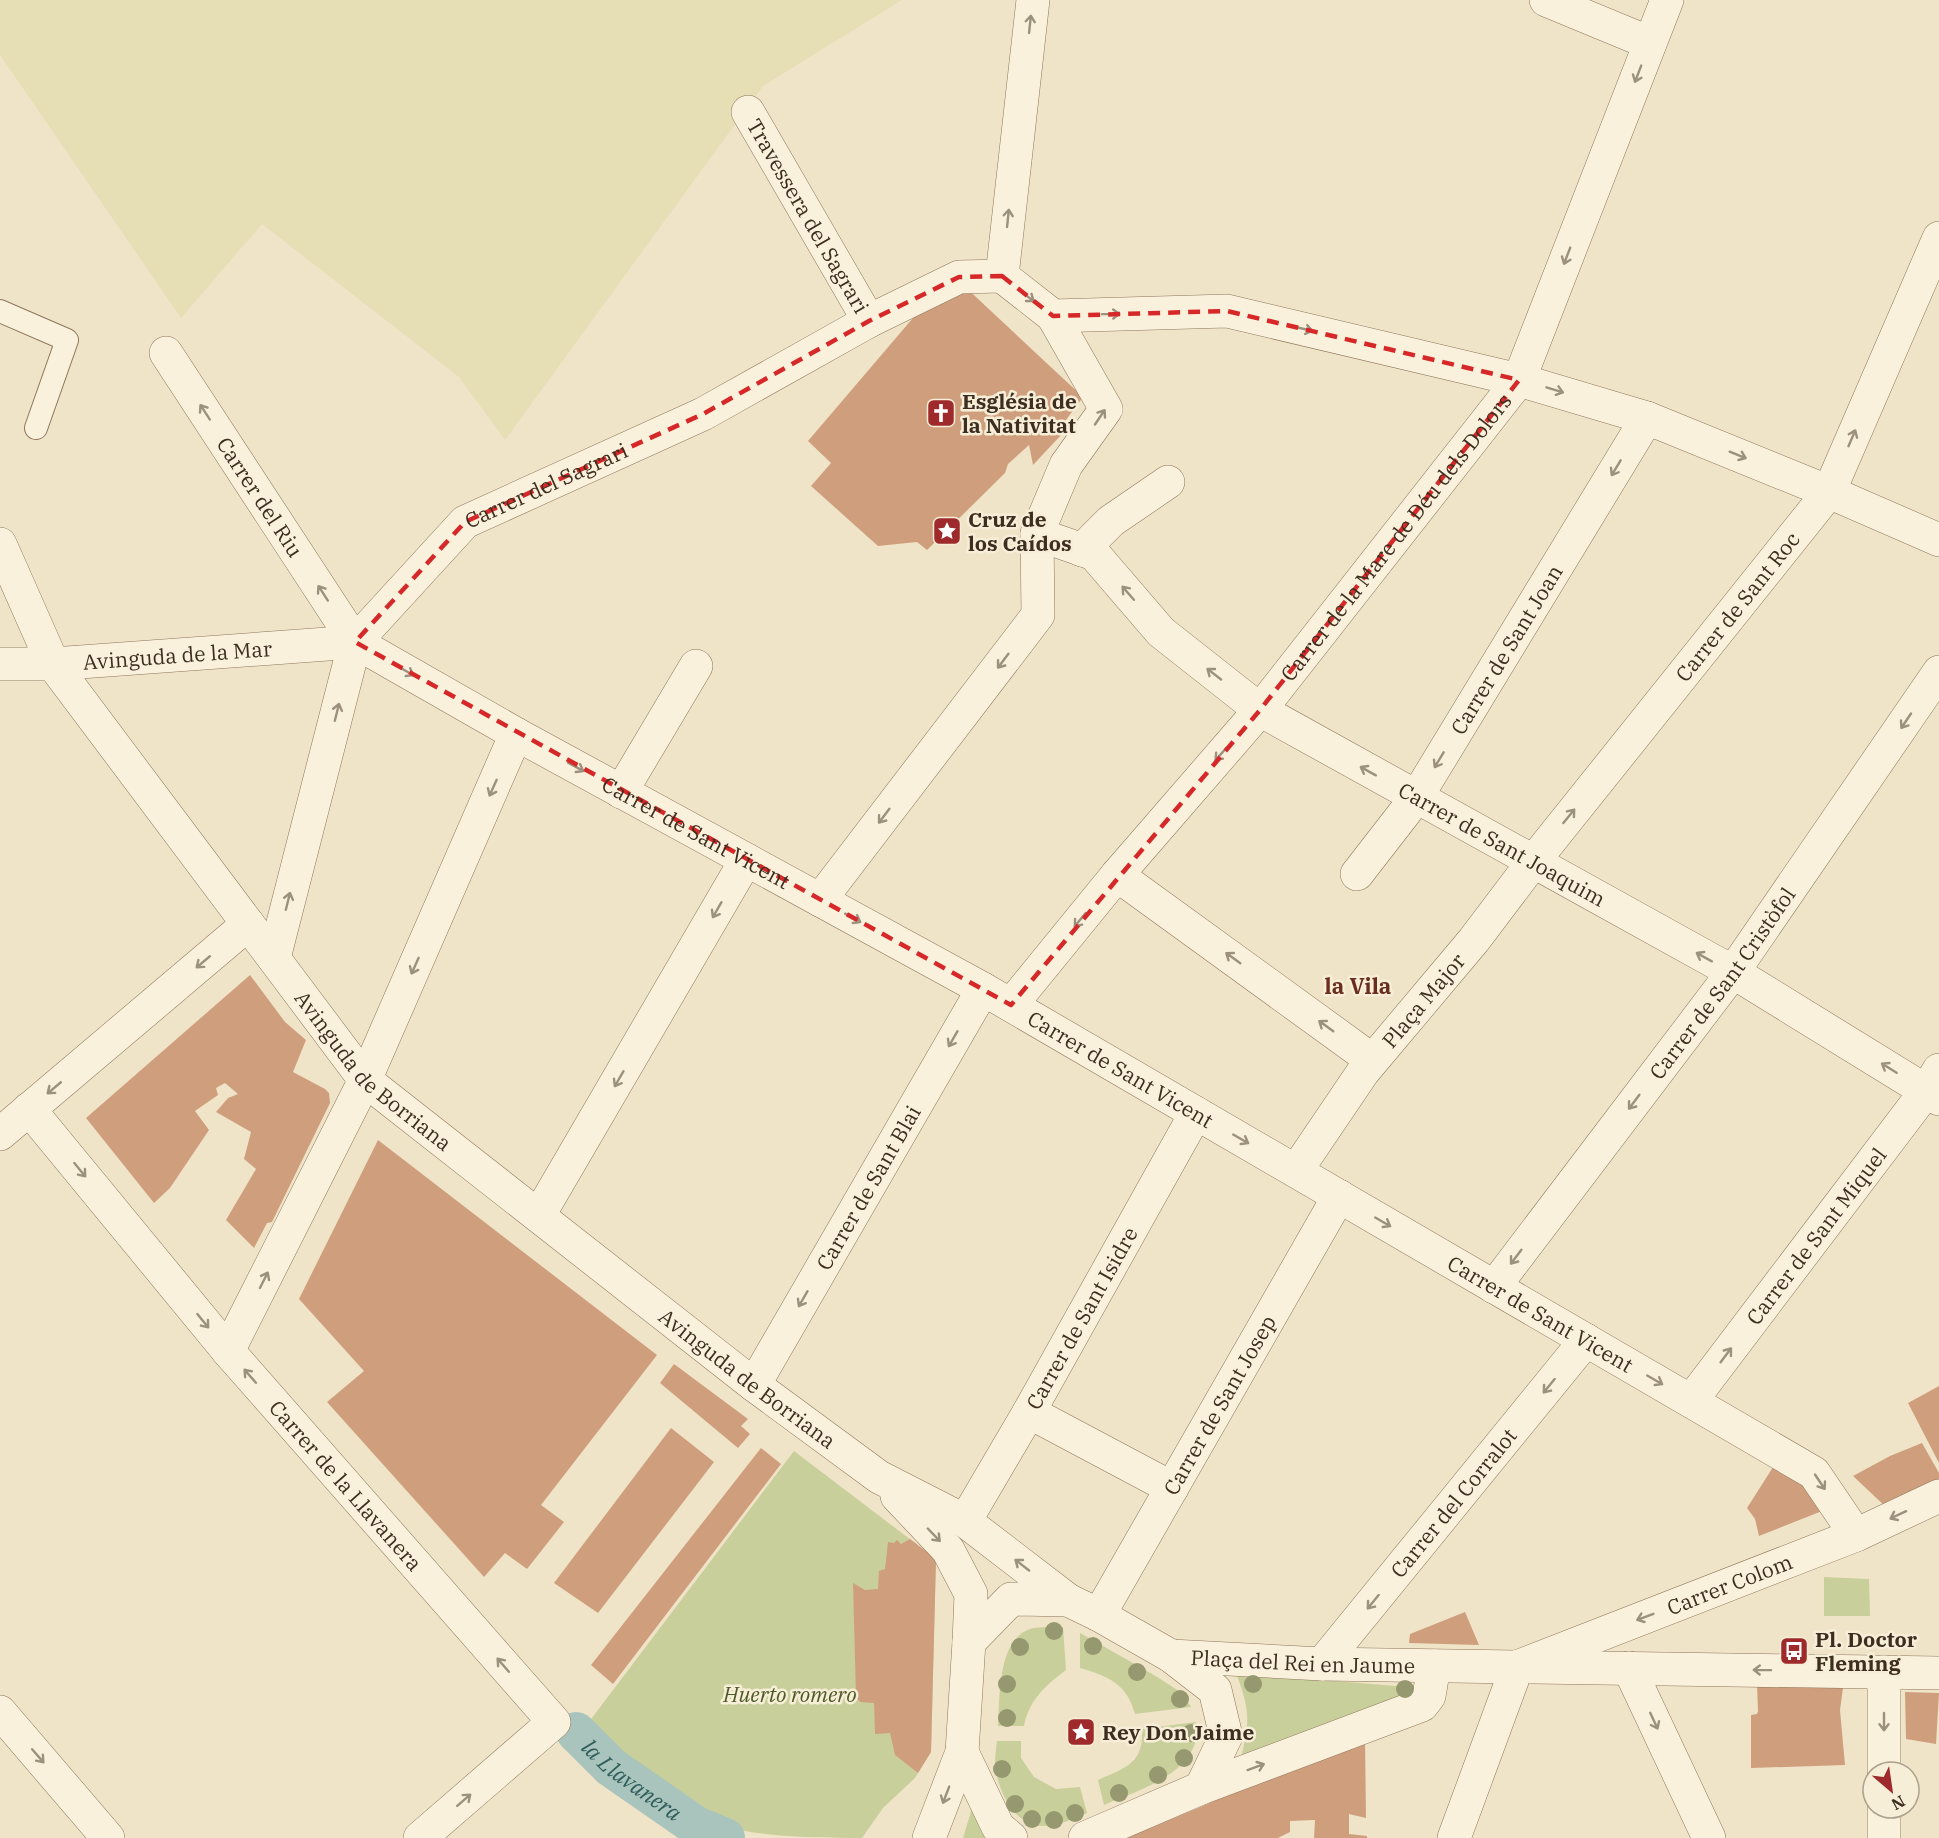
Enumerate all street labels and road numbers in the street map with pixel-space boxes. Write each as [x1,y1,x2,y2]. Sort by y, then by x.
street label: Travessera del Sagrari [741,113,876,318]
street label: Carrer de la Mare de Déu dels Dolors [1274,387,1517,687]
street label: Carrer del Riu [211,432,310,562]
street label: Carrer del Sagrari [460,436,632,534]
street label: Carrer de Sant Roc [1669,526,1806,687]
street label: Carrer de Sant Joan [1444,559,1569,740]
street label: Avinguda de la Mar [82,634,274,676]
street label: Carrer de Sant Vicent [597,770,795,895]
street label: Carrer de Sant Joaquim [1394,775,1611,913]
street label: Carrer de Sant Cristòfol [1643,881,1801,1085]
street label: Plaça Major [1375,947,1471,1054]
street label: Avinguda de Borriana [289,985,458,1157]
street label: Carrer de Sant Vicent [1023,1004,1218,1134]
street label: Carrer de Sant Blai [809,1100,927,1275]
street label: Carrer de Sant Miquel [1740,1142,1892,1330]
street label: Carrer de Sant Isidre [1019,1222,1144,1414]
street label: Carrer de Sant Vicent [1443,1249,1638,1379]
street label: Avinguda de Borriana [653,1302,841,1455]
street label: Carrer de Sant Josep [1157,1310,1282,1500]
street label: Carrer de la Llavanera [263,1394,429,1577]
street label: Carrer del Corralot [1384,1422,1523,1583]
street label: Carrer Colom [1663,1547,1796,1621]
street label: Plaça del Rei en Jaume [1190,1643,1415,1679]

